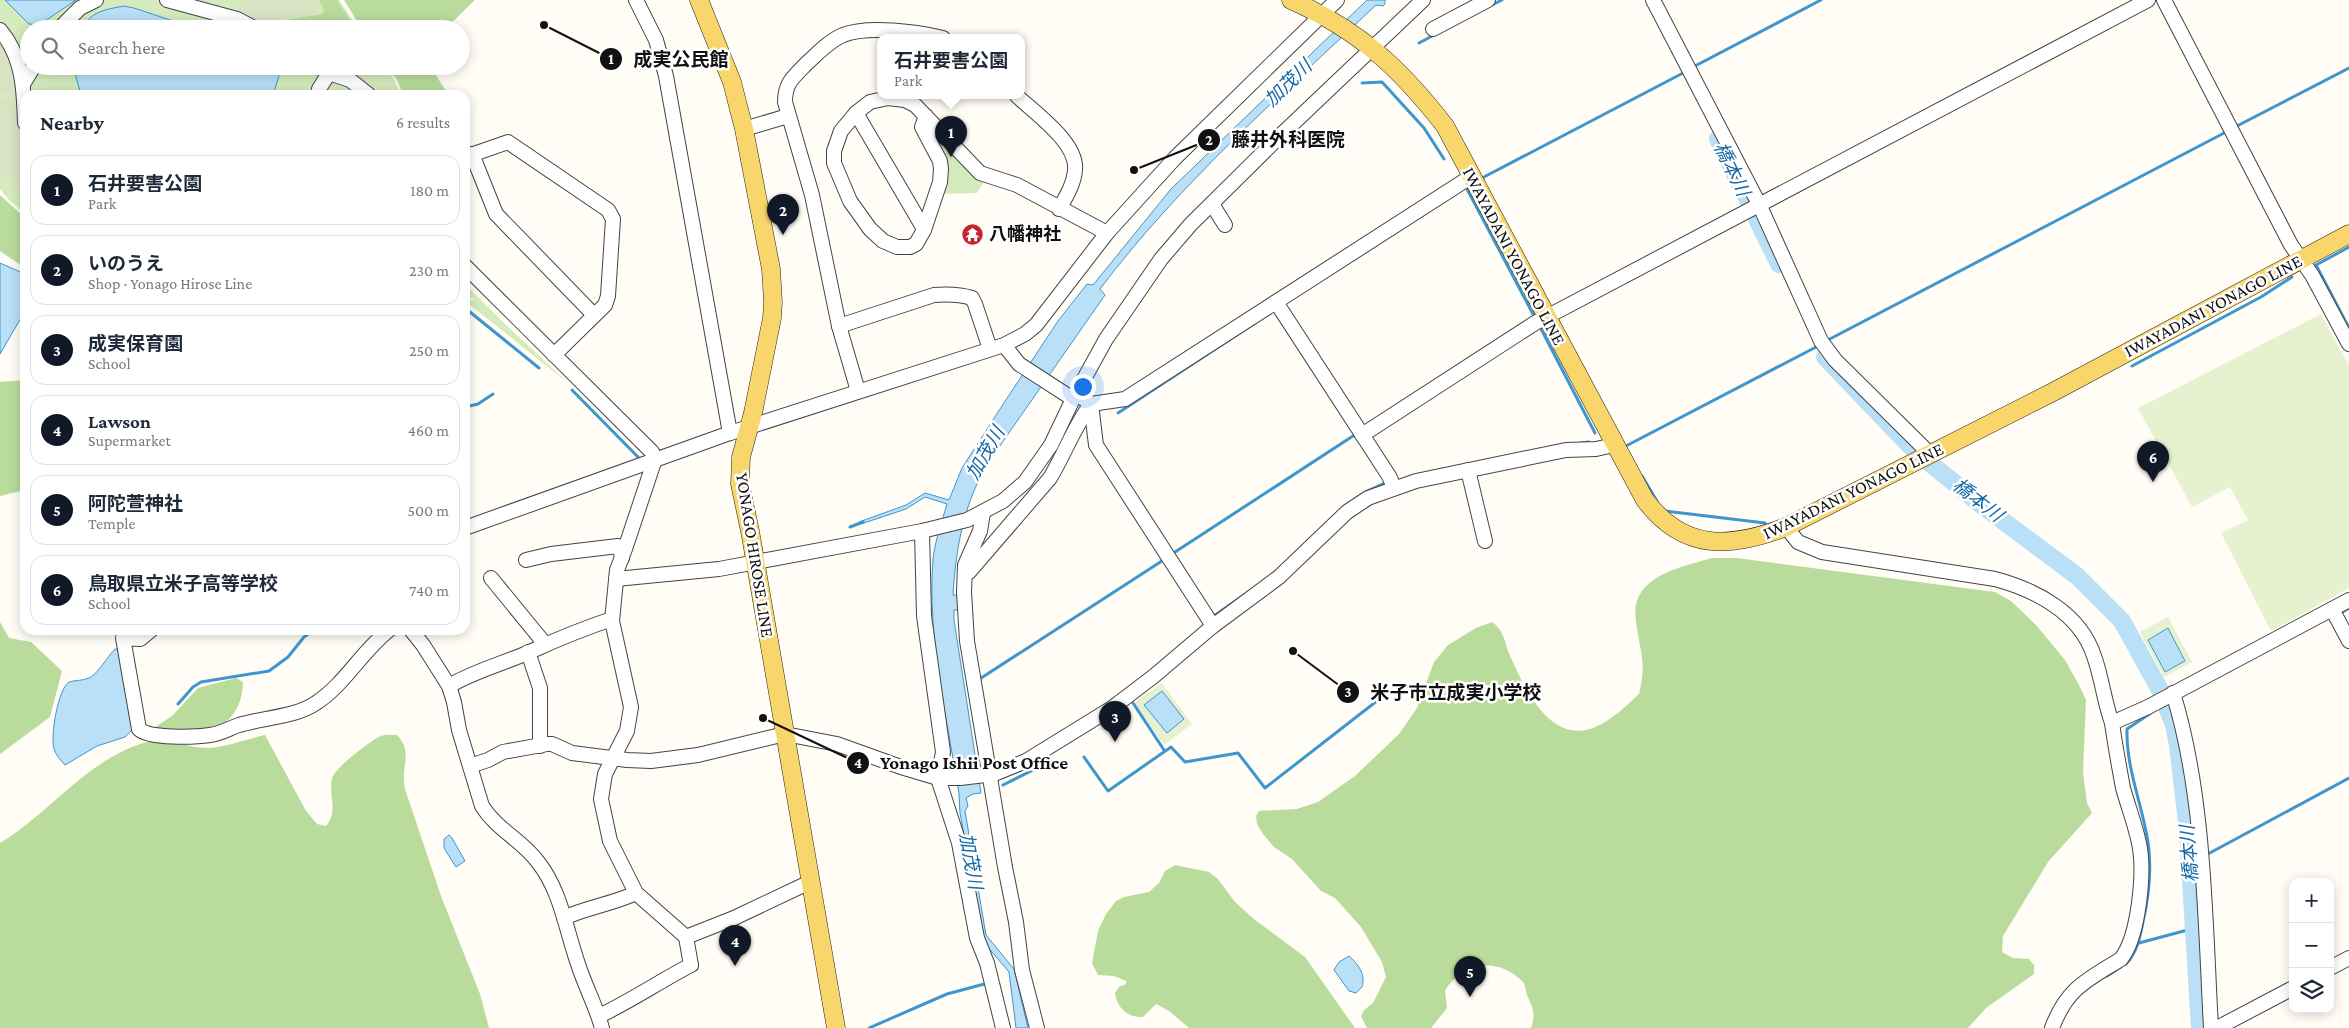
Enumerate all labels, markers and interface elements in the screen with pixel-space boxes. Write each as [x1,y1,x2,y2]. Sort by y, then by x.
search box [20,20,470,75]
icon: search [38,34,66,62]
popup [877,34,1025,99]
text: Search here [78,37,165,58]
callout: 成実公民館 [598,42,738,76]
text: 成実公民館 [633,49,729,70]
text: 石井要害公園 [894,50,1008,71]
text: 1 [608,51,614,67]
water label: 加茂川 [1260,54,1317,110]
text: Park [894,72,922,89]
text: Nearby [40,111,104,135]
text: 6 results [396,114,450,131]
pin: 1 [935,116,967,157]
callout: 藤井外科医院 [1196,123,1355,157]
text: 藤井外科医院 [1231,129,1345,150]
text: 2 [1205,132,1213,148]
water label: 橋本川 [1710,139,1755,201]
street label: IWAYADANI YONAGO LINE [1459,164,1570,348]
text: 石井要害公園 [88,173,202,194]
text: 1 [54,182,60,199]
text: 180 m [410,182,449,199]
pin: 2 [767,194,799,235]
text: Park [88,195,116,212]
temple icon: 八幡神社 [961,222,985,246]
place label: 八幡神社 [989,224,1061,244]
street label: IWAYADANI YONAGO LINE [2121,250,2305,361]
text: いのうえ [88,253,164,274]
text: 2 [53,262,61,279]
text: 230 m [409,262,449,279]
text: Shop · Yonago Hirose Line [88,275,252,292]
text: 成実保育園 [88,333,183,354]
text: 3 [53,342,61,359]
text: 250 m [409,342,449,359]
text: School [88,355,131,372]
your location [1070,374,1096,400]
text: Lawson [88,411,151,432]
water label: 加茂川 [962,421,1009,483]
text: 4 [53,422,61,439]
text: 460 m [408,422,449,439]
text: Supermarket [88,432,171,449]
street label: IWAYADANI YONAGO LINE [1759,438,1947,543]
pin: 6 [2137,441,2169,482]
street label: YONAGO HIROSE LINE [732,471,778,639]
water label: 橋本川 [1949,474,2008,527]
text: 阿陀萱神社 [88,493,183,514]
text: 5 [53,502,61,519]
text: 500 m [408,502,449,519]
text: Temple [88,515,136,532]
text: 鳥取県立米子高等学校 [88,573,278,594]
text: 6 [53,582,61,599]
text: 740 m [409,582,449,599]
text: School [88,595,131,612]
callout: 米子市立成実小学校 [1336,675,1552,709]
text: 米子市立成実小学校 [1370,682,1542,703]
text: 3 [1344,684,1352,700]
pin: 3 [1099,701,1131,742]
callout: Yonago Ishii Post Office [845,746,1078,780]
text: Yonago Ishii Post Office [880,752,1068,773]
text: 4 [854,755,862,771]
water label: 橋本川 [2176,823,2201,883]
water label: 加茂川 [956,831,987,893]
map controls [2289,878,2334,1013]
button: + [2289,878,2334,923]
button: − [2289,923,2334,968]
pin: 4 [719,925,751,966]
pin: 5 [1454,956,1486,997]
button: layers [2289,968,2334,1013]

